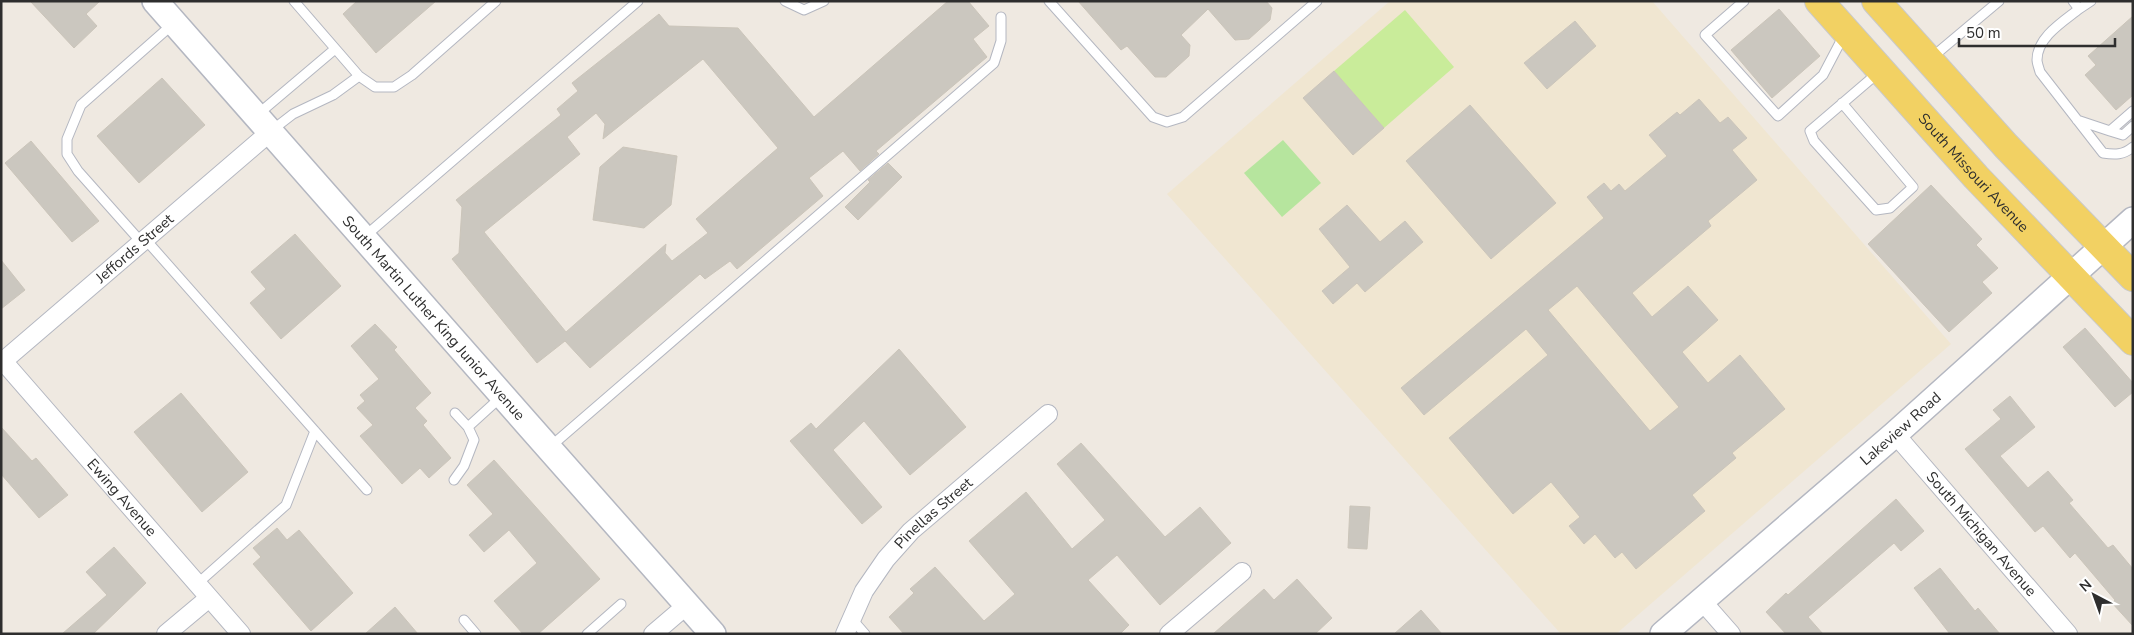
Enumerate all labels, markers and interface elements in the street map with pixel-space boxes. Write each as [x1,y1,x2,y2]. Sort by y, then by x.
scale bar [1959,15,2115,47]
text: 50 m [1966,23,2001,43]
street label: South Missouri Avenue [1914,109,2033,236]
street label: Jeffords Street [91,209,178,288]
street label: South Martin Luther King Junior Avenue [338,211,530,424]
street label: Lakeview Road [1856,387,1945,470]
street label: Ewing Avenue [83,454,161,541]
street label: South Michigan Avenue [1922,467,2041,601]
street label: Pinellas Street [890,472,977,553]
north arrow [2069,570,2119,620]
text: N [2076,575,2096,596]

